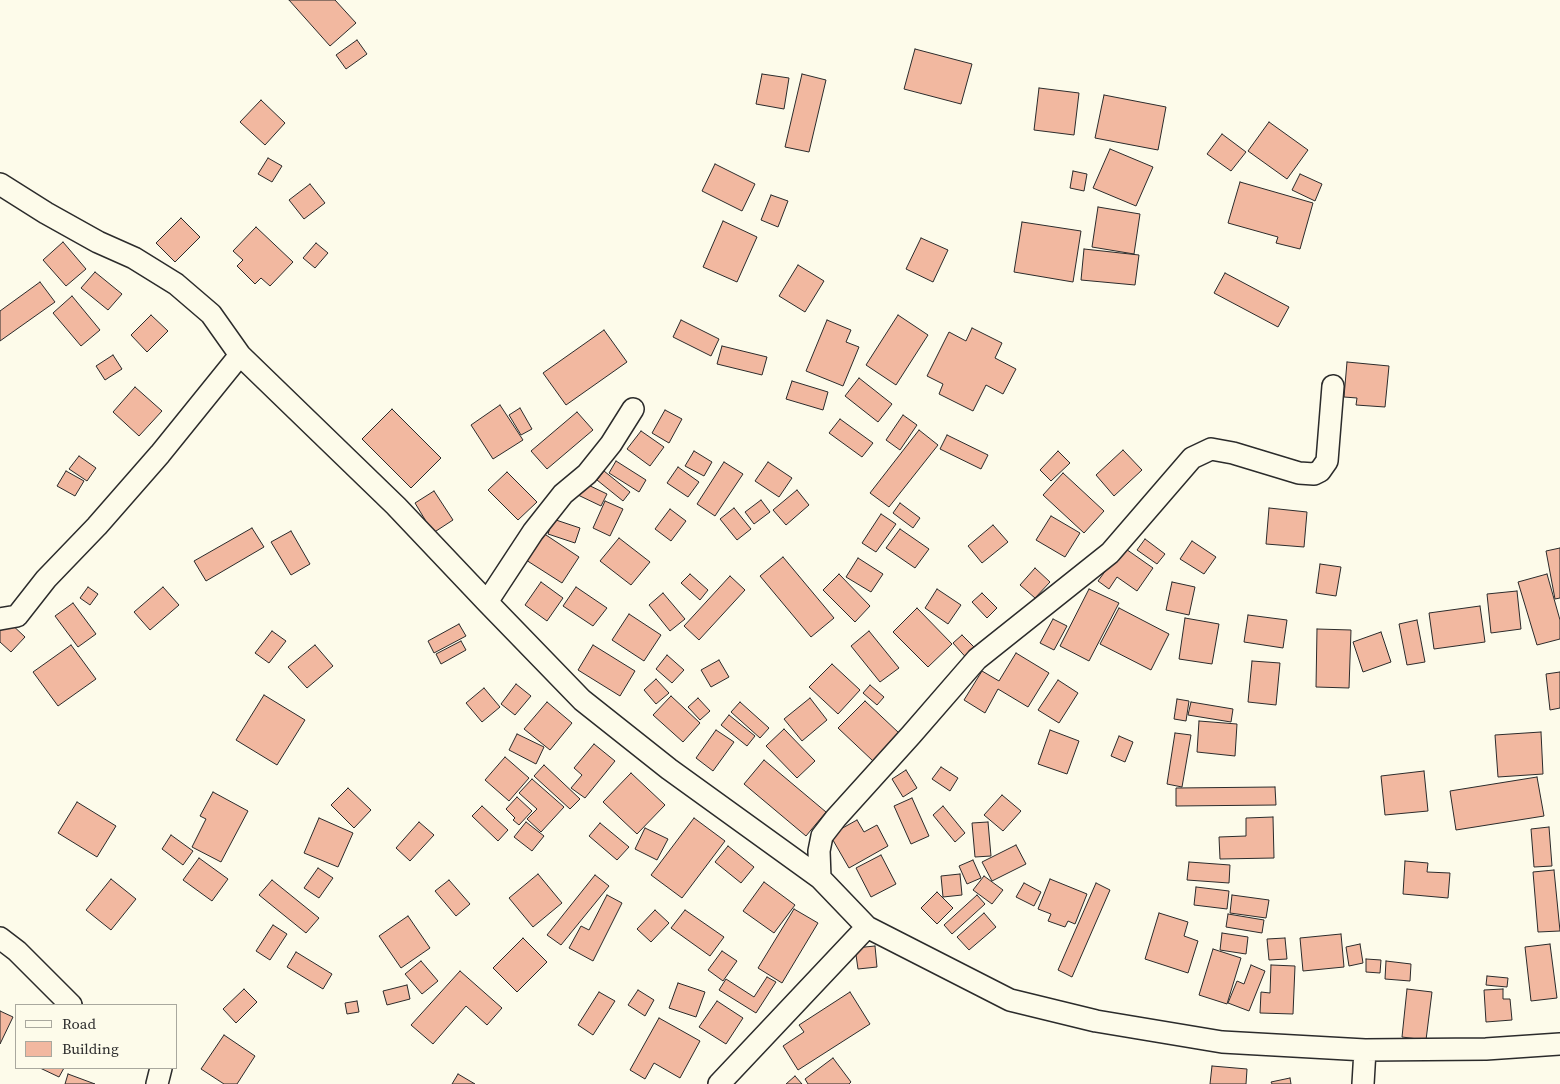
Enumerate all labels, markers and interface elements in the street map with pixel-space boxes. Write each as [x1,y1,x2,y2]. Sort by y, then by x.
legend [15,1004,178,1069]
text: Road [62,1013,96,1034]
text: Building [62,1038,119,1059]

